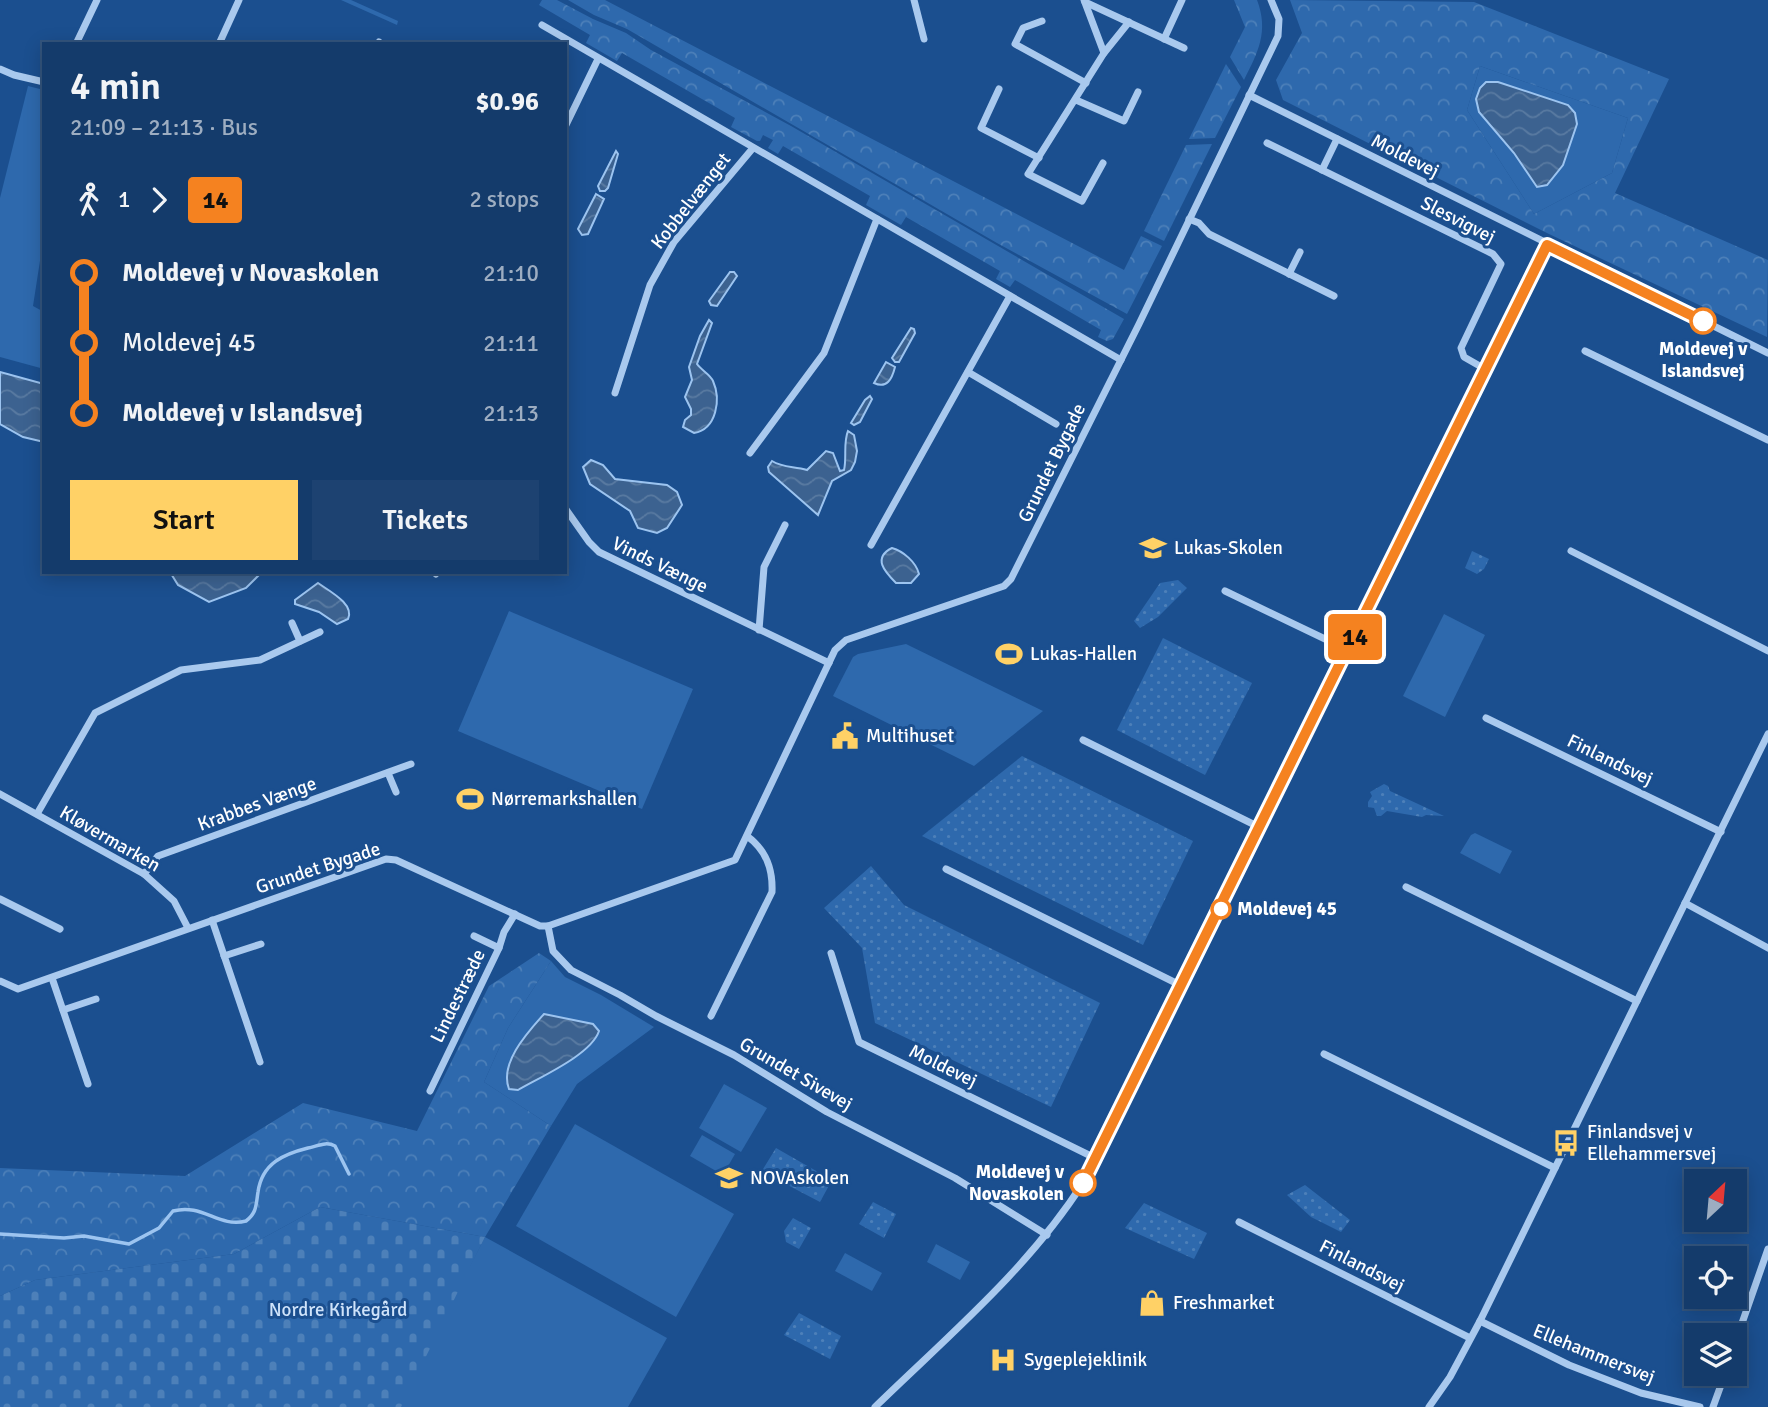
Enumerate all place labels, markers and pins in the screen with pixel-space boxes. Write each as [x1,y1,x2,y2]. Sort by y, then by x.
marker: Moldevej v Islandsvej [1690,308,1716,334]
place label: Moldevej v Islandsvej [1659,337,1748,383]
school or university icon: Lukas-Skolen [1138,533,1168,563]
place label: Lukas-Skolen [1174,536,1283,560]
sports icon: Lukas-Hallen [994,639,1024,669]
place label: Lukas-Hallen [1030,642,1137,666]
public building icon: Multihuset [830,721,860,751]
place label: Multihuset [866,724,955,748]
sports icon: Nørremarkshallen [455,784,485,814]
place label: Nørremarkshallen [491,787,637,811]
place label: Moldevej 45 [1237,897,1337,921]
marker: Moldevej 45 [1211,899,1231,919]
place label: Finlandsvej v Ellehammersvej [1587,1120,1716,1166]
bus stop icon: Finlandsvej v Ellehammersvej [1551,1128,1581,1158]
place label: Moldevej v Novaskolen [969,1160,1065,1206]
school or university icon: NOVAskolen [714,1163,744,1193]
place label: NOVAskolen [750,1166,849,1190]
marker: Moldevej v Novaskolen [1070,1170,1096,1196]
shop icon: Freshmarket [1137,1288,1167,1318]
place label: Freshmarket [1173,1291,1275,1315]
hospital icon: Sygeplejeklinik [988,1345,1018,1375]
place label: Sygeplejeklinik [1024,1348,1148,1372]

